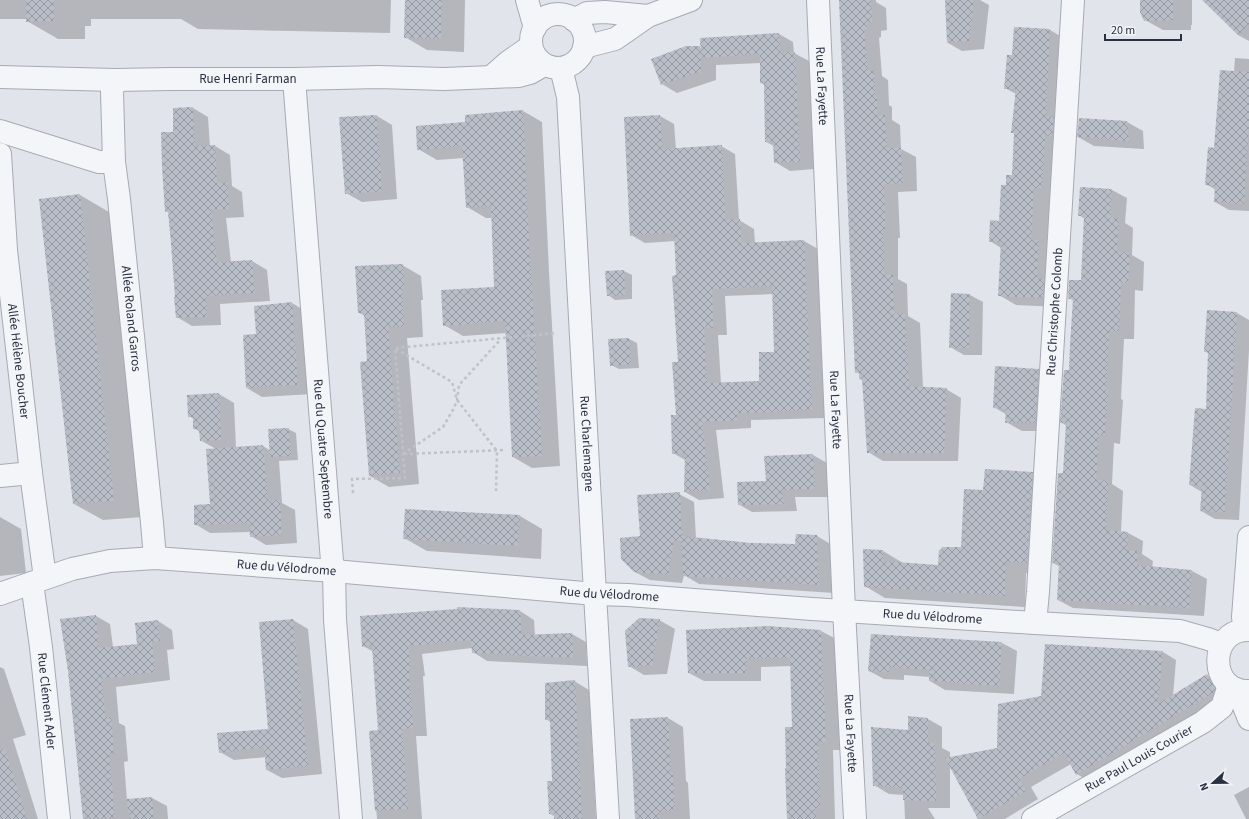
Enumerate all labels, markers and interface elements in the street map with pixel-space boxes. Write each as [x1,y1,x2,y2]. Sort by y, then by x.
scale bar [1105,16,1181,42]
text: 20 m [1111,22,1135,39]
street label: Rue La Fayette [811,46,832,126]
street label: Rue Henri Farman [199,70,297,88]
street label: Rue Christophe Colomb [1042,247,1067,376]
street label: Allée Roland Garros [117,265,146,373]
street label: Allée Hélène Boucher [3,303,34,420]
street label: Rue La Fayette [825,370,846,449]
street label: Rue du Quatre Septembre [309,378,338,519]
street label: Rue Charlemagne [575,395,598,492]
street label: Rue du Vélodrome [236,555,337,580]
street label: Rue du Vélodrome [559,582,660,606]
street label: Rue du Vélodrome [882,604,983,629]
street label: Rue Clément Ader [33,652,61,751]
street label: Rue La Fayette [839,693,862,773]
street label: Rue Paul Louis Courier [1082,720,1197,797]
north arrow [1193,763,1233,803]
text: N [1196,780,1213,793]

